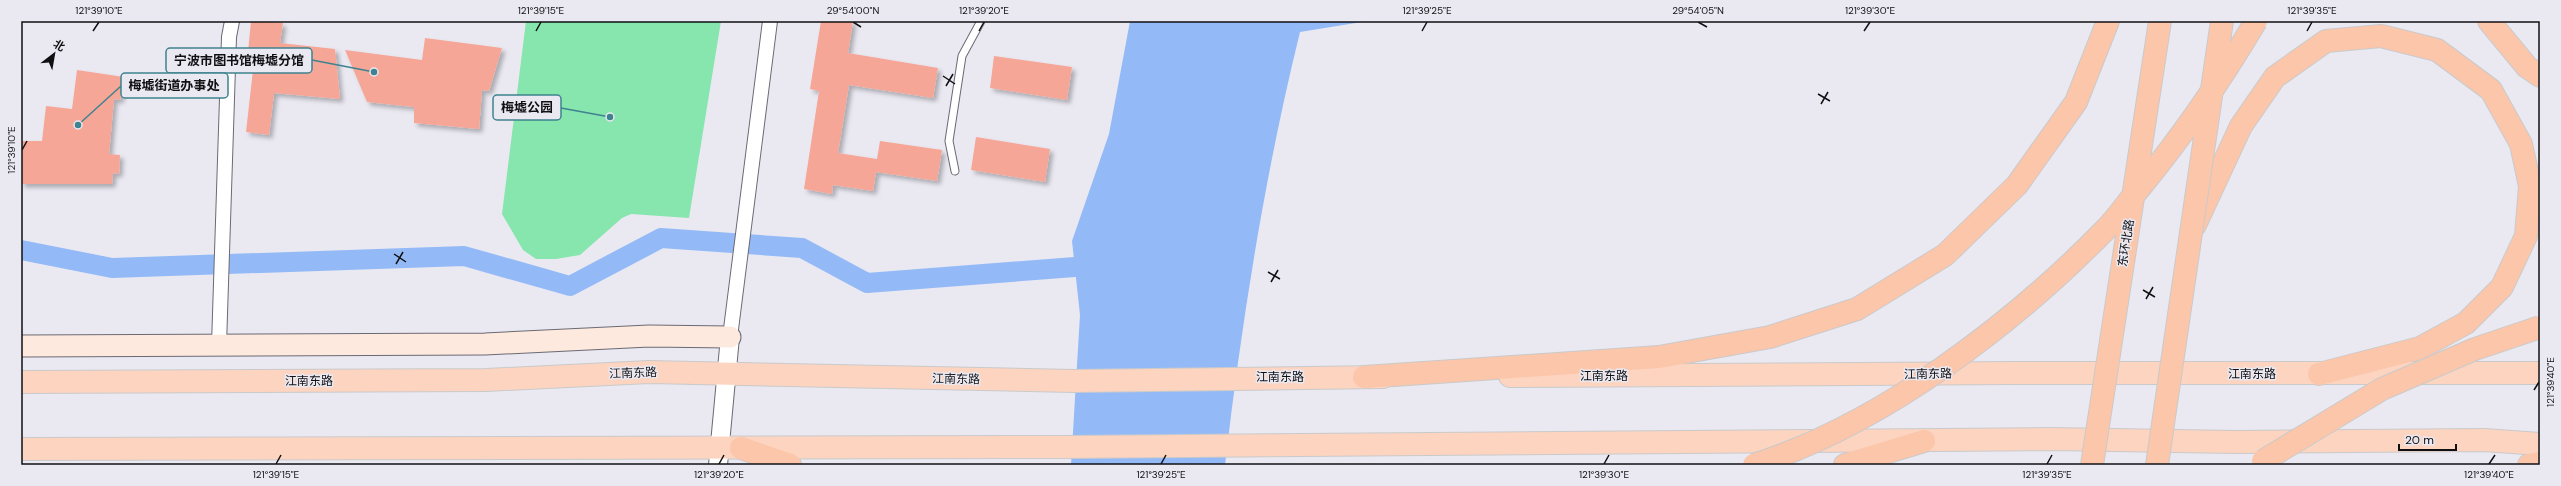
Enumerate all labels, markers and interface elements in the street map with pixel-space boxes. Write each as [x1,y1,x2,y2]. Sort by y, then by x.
text: 121°39'10"E [75,4,123,17]
text: 121°39'15"E [518,4,565,17]
text: 29°54'00"N [827,4,879,17]
text: 121°39'20"E [959,4,1009,17]
text: 121°39'25"E [1402,4,1452,17]
text: 29°54'05"N [1672,4,1724,17]
text: 121°39'30"E [1845,4,1895,17]
text: 121°39'35"E [2287,4,2337,17]
north arrow [34,34,74,74]
text: 北 [51,37,67,54]
callout: 宁波市图书馆梅墟分馆 [166,48,312,73]
text: 宁波市图书馆梅墟分馆 [174,52,304,69]
callout: 梅墟街道办事处 [121,73,228,98]
text: 梅墟街道办事处 [128,77,220,94]
callout: 梅墟公园 [493,95,561,120]
text: 梅墟公园 [501,99,553,116]
text: 121°39'10"E [5,126,18,174]
street label: 东环北路 [2114,218,2138,268]
text: 121°39'40"E [2544,357,2557,407]
street label: 江南东路 [609,364,657,382]
street label: 江南东路 [1904,366,1952,382]
street label: 江南东路 [2228,366,2276,382]
street label: 江南东路 [1580,368,1628,384]
street label: 江南东路 [1256,369,1304,385]
street label: 江南东路 [932,371,980,387]
street label: 江南东路 [285,373,333,389]
scale bar [2399,426,2456,452]
text: 20 m [2405,432,2434,448]
text: 121°39'15"E [253,468,300,481]
text: 121°39'20"E [694,468,744,481]
text: 121°39'25"E [1136,468,1186,481]
text: 121°39'30"E [1579,468,1629,481]
text: 121°39'35"E [2022,468,2072,481]
text: 121°39'40"E [2464,468,2514,481]

